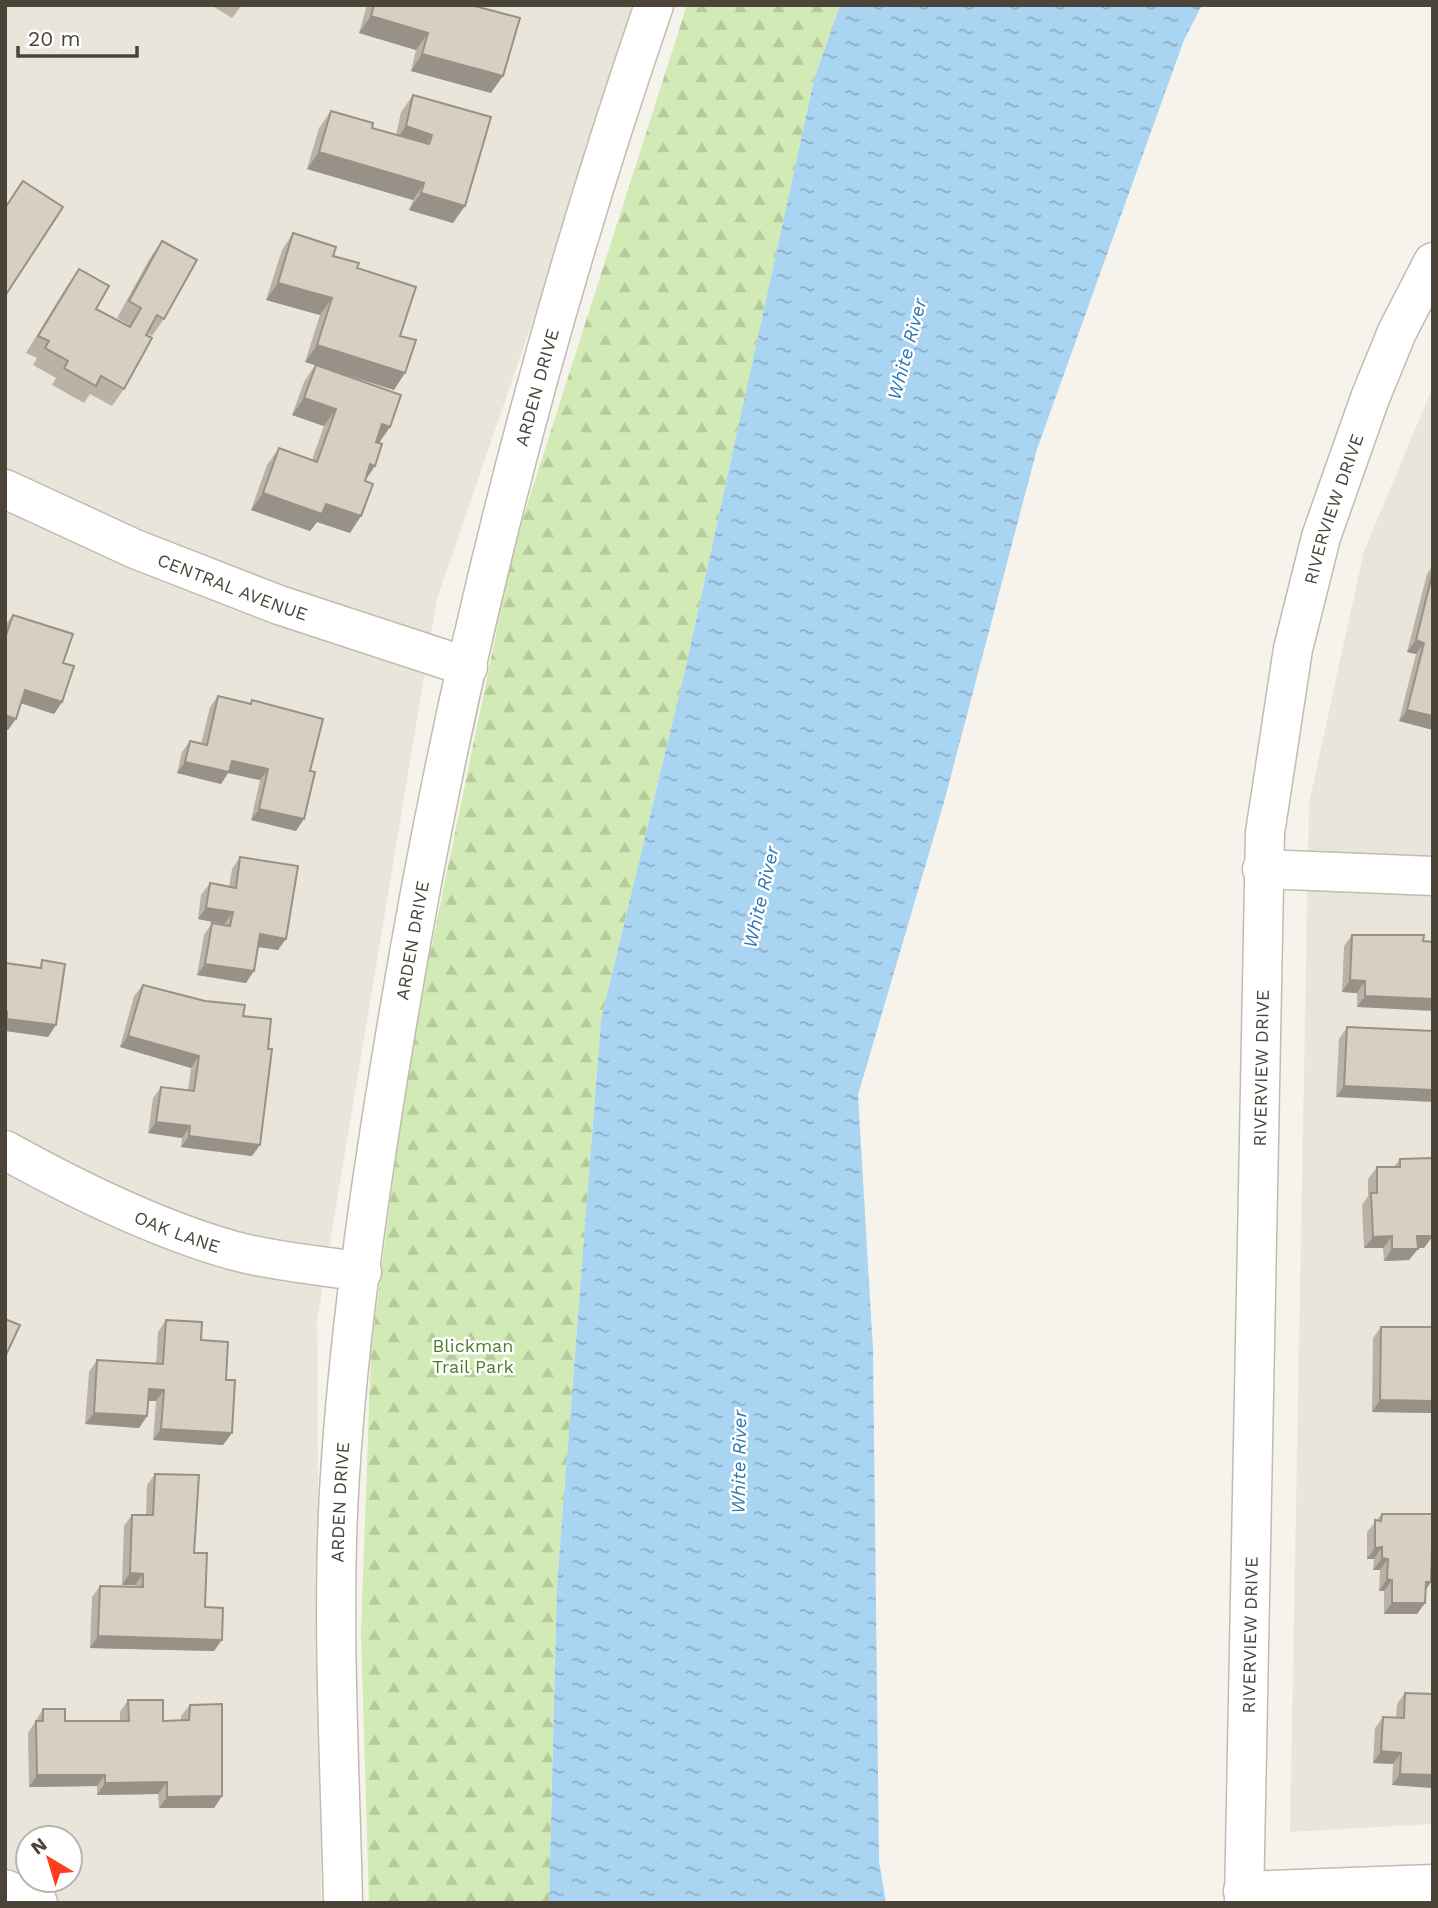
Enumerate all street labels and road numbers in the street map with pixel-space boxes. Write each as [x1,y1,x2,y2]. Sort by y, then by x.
street label: ARDEN DRIVE [510,326,562,448]
street label: RIVERVIEW DRIVE [1299,431,1367,586]
street label: CENTRAL AVENUE [155,548,311,624]
street label: ARDEN DRIVE [391,879,433,1002]
street label: RIVERVIEW DRIVE [1248,989,1272,1147]
street label: OAK LANE [131,1206,223,1257]
street label: ARDEN DRIVE [326,1441,353,1563]
street label: RIVERVIEW DRIVE [1237,1556,1261,1714]

